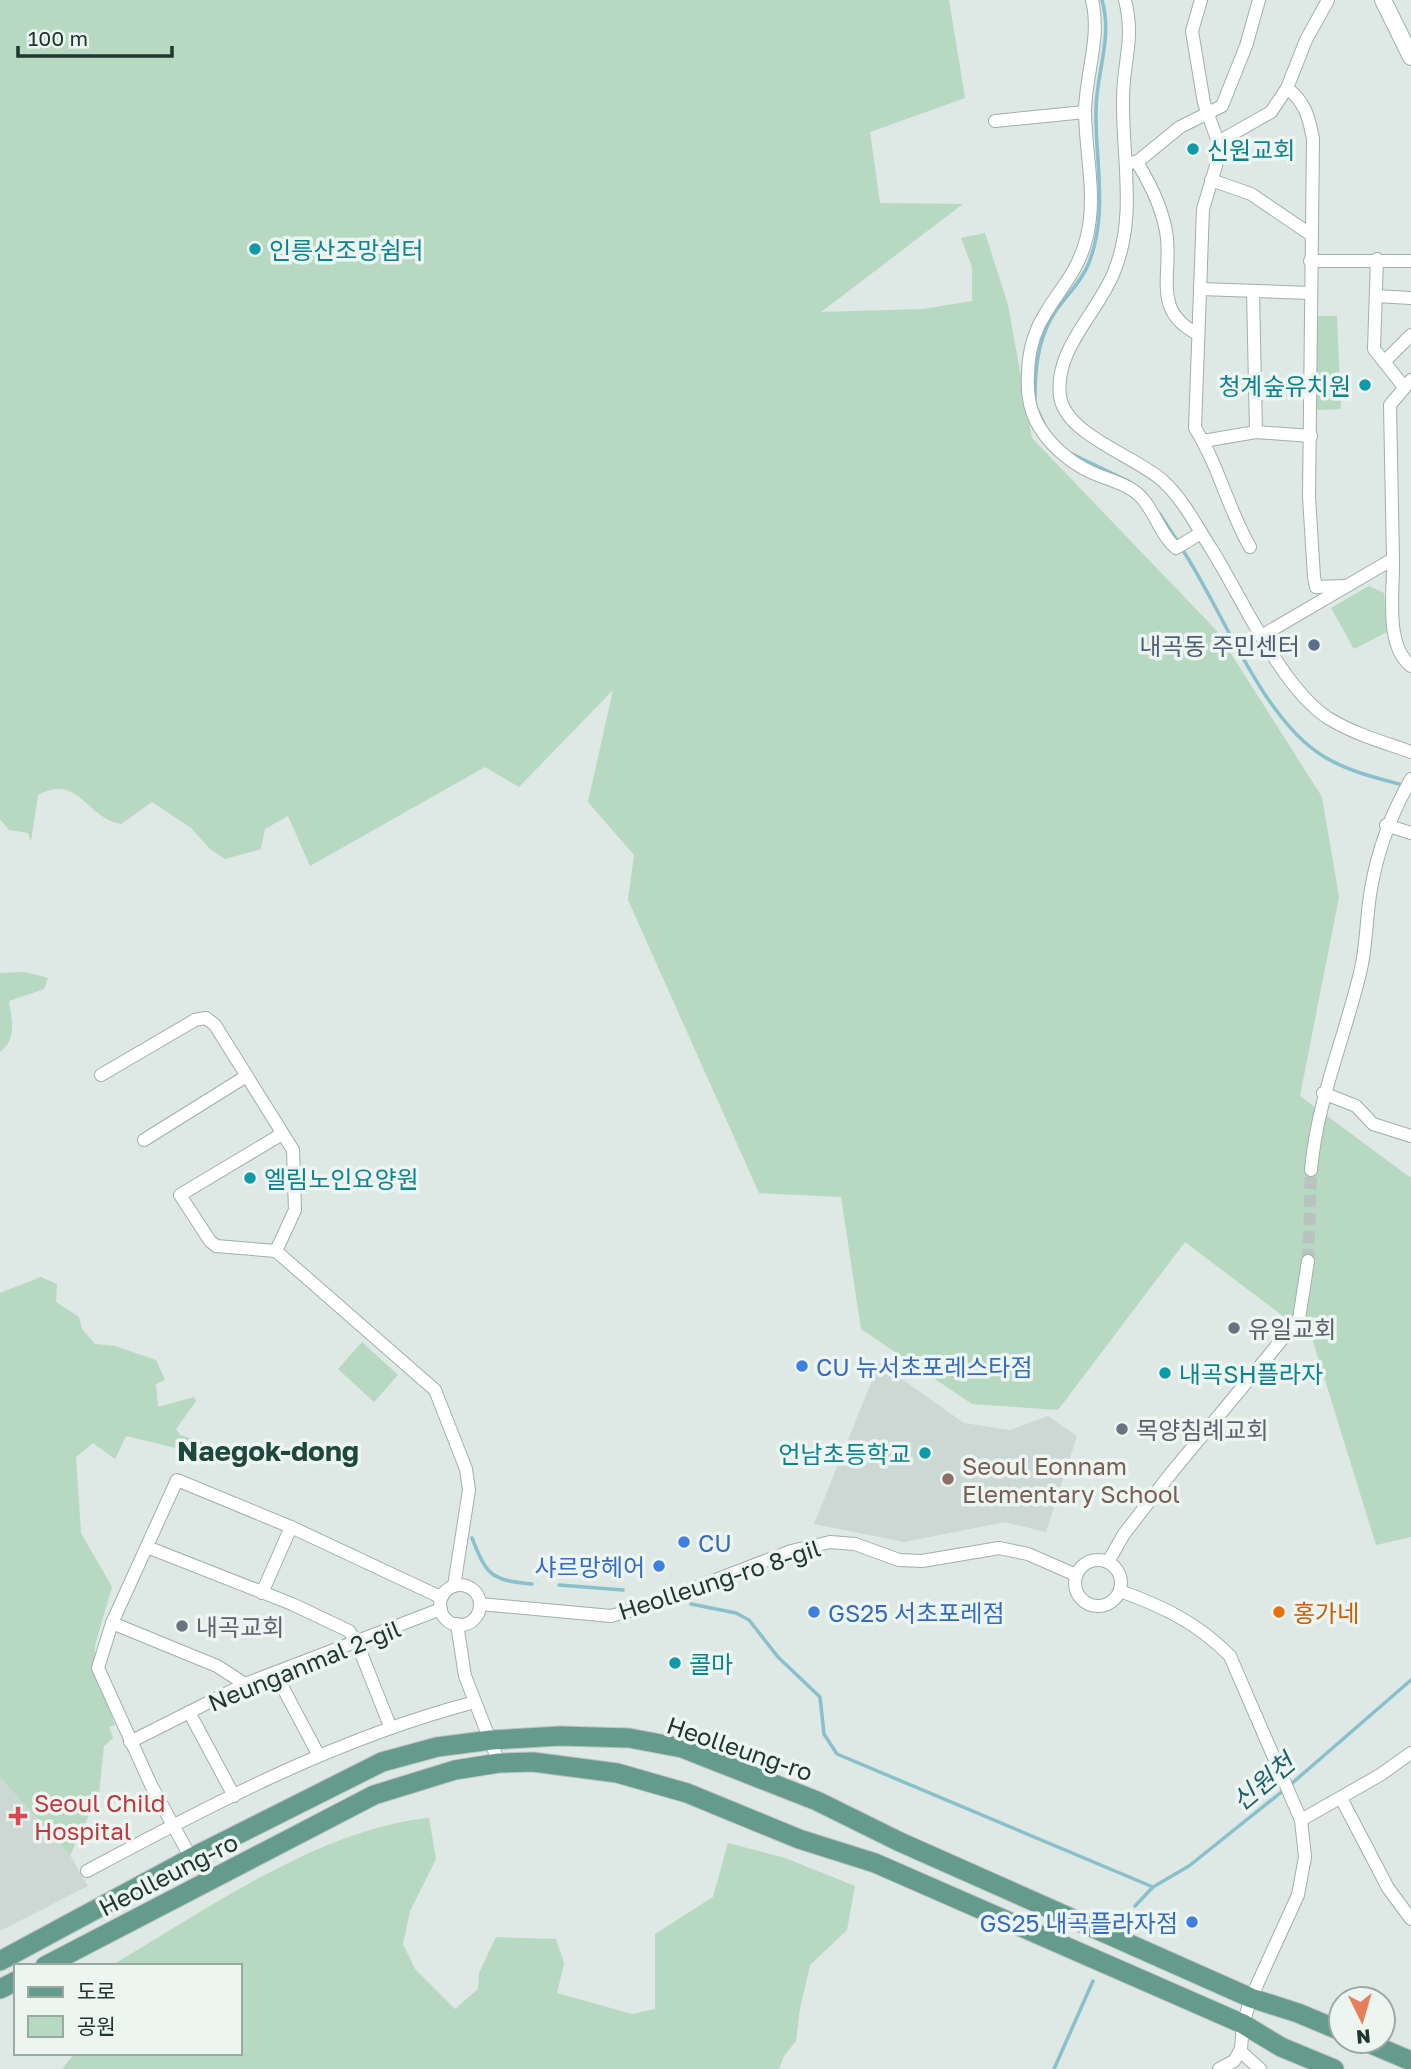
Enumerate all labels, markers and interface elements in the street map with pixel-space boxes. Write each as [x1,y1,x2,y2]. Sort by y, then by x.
scale bar [18,14,172,58]
text: 100 m [28,25,88,51]
place label: 신원교회 [1207,135,1295,164]
marker: 신원교회 [1185,141,1201,157]
place label: 인릉산조망쉼터 [269,235,424,264]
marker: 인릉산조망쉼터 [247,241,263,257]
place label: 청계숲유치원 [1219,371,1351,400]
marker: 청계숲유치원 [1357,377,1373,393]
place label: 내곡동 주민센터 [1139,631,1300,660]
marker: 내곡동 주민센터 [1306,637,1322,653]
place label: 엘림노인요양원 [264,1164,419,1193]
marker: 엘림노인요양원 [242,1170,258,1186]
place label: 유일교회 [1248,1314,1336,1343]
marker: 유일교회 [1226,1320,1242,1336]
place label: CU 뉴서초포레스타점 [816,1352,1032,1381]
marker: CU 뉴서초포레스타점 [794,1358,810,1374]
place label: 내곡SH플라자 [1179,1359,1323,1388]
marker: 내곡SH플라자 [1157,1365,1173,1381]
place label: 목양침례교회 [1136,1415,1268,1444]
marker: 목양침례교회 [1114,1421,1130,1437]
district label: Naegok-dong [177,1434,359,1467]
place label: 언남초등학교 [779,1439,911,1468]
marker: 언남초등학교 [917,1445,933,1461]
place label: Seoul Eonnam Elementary School [962,1451,1180,1508]
marker: Seoul Eonnam Elementary School [940,1471,956,1487]
place label: CU [698,1528,732,1557]
street label: Heolleung-ro 8-gil [614,1533,824,1625]
marker: CU [676,1534,692,1550]
place label: 샤르망헤어 [535,1552,645,1581]
marker: 샤르망헤어 [651,1558,667,1574]
place label: GS25 서초포레점 [828,1598,1005,1627]
place label: 홍가네 [1293,1598,1359,1627]
marker: GS25 서초포레점 [806,1604,822,1620]
marker: 홍가네 [1271,1604,1287,1620]
place label: 내곡교회 [196,1612,284,1641]
street label: Neunganmal 2-gil [204,1613,404,1717]
marker: 내곡교회 [174,1618,190,1634]
place label: 콜마 [689,1649,733,1678]
marker: 콜마 [667,1655,683,1671]
street label: Heolleung-ro [663,1710,817,1786]
water label: 신원천 [1226,1745,1303,1817]
place label: Seoul Child Hospital [34,1788,166,1845]
marker: Seoul Child Hospital [8,1806,28,1826]
street label: Heolleung-ro [94,1827,242,1921]
place label: GS25 내곡플라자점 [979,1908,1178,1937]
marker: GS25 내곡플라자점 [1184,1914,1200,1930]
legend [14,1964,242,2055]
text: 도로 [77,1978,116,2004]
north arrow [1327,1985,1397,2055]
text: 공원 [77,2013,116,2039]
text: N [1355,2025,1372,2050]

